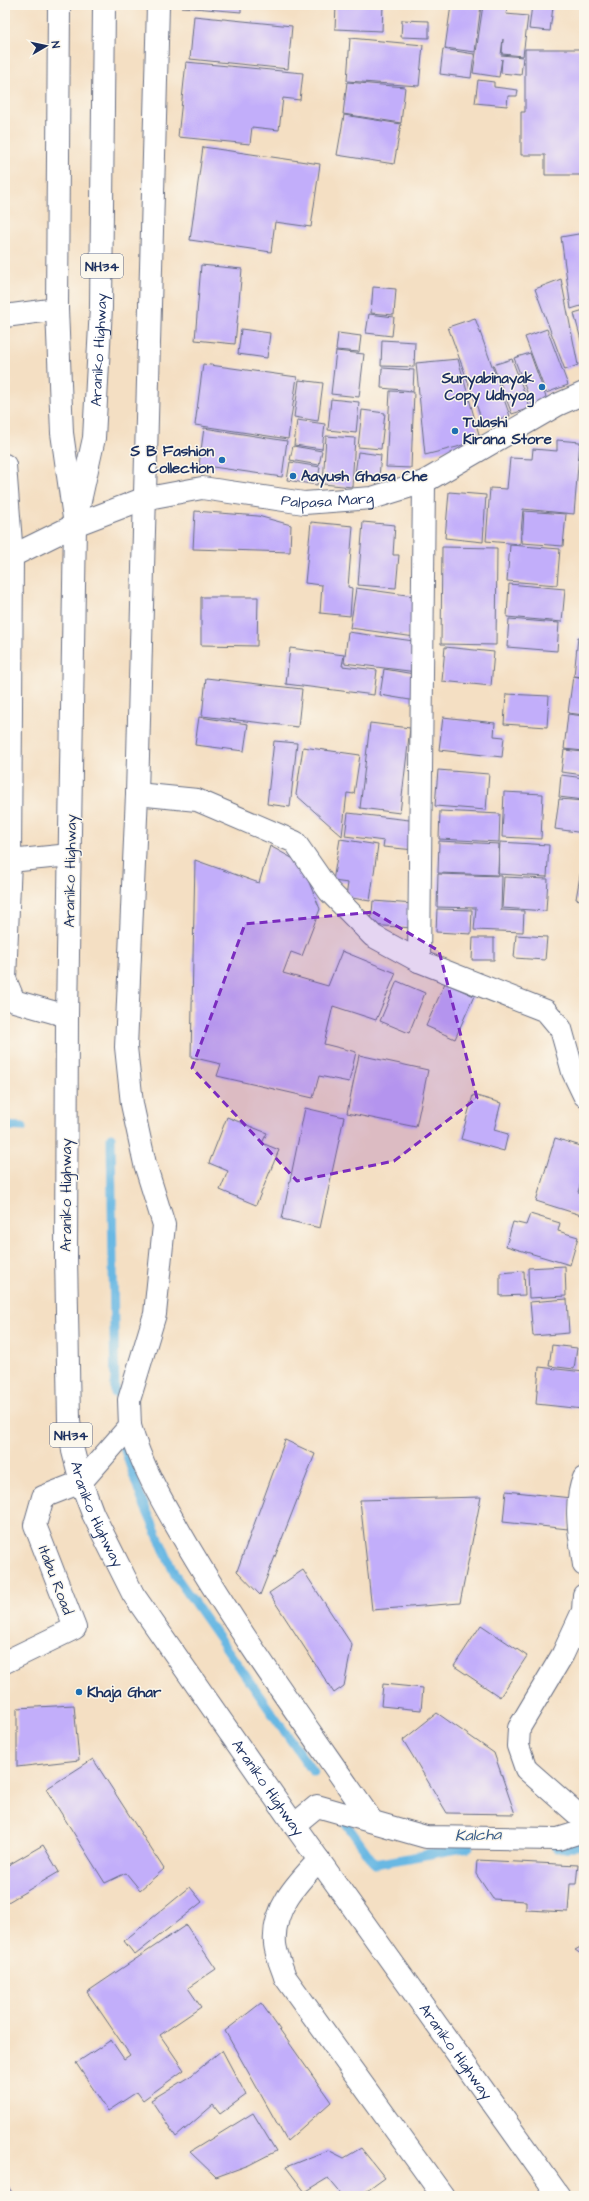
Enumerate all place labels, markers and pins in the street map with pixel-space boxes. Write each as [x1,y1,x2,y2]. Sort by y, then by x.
place label: Suryabinayak Copy Udhyog [441,368,535,408]
marker: Suryabinayak Copy Udhyog [537,382,547,392]
place label: Tulashi Kirana Store [462,412,552,450]
marker: Tulashi Kirana Store [450,426,460,436]
place label: S B Fashion Collection [130,441,214,479]
marker: S B Fashion Collection [217,455,227,465]
place label: Aayush Ghasa Che [301,466,428,488]
marker: Aayush Ghasa Che [288,471,298,481]
place label: Khaja Ghar [87,1682,162,1703]
marker: Khaja Ghar [74,1687,84,1697]

